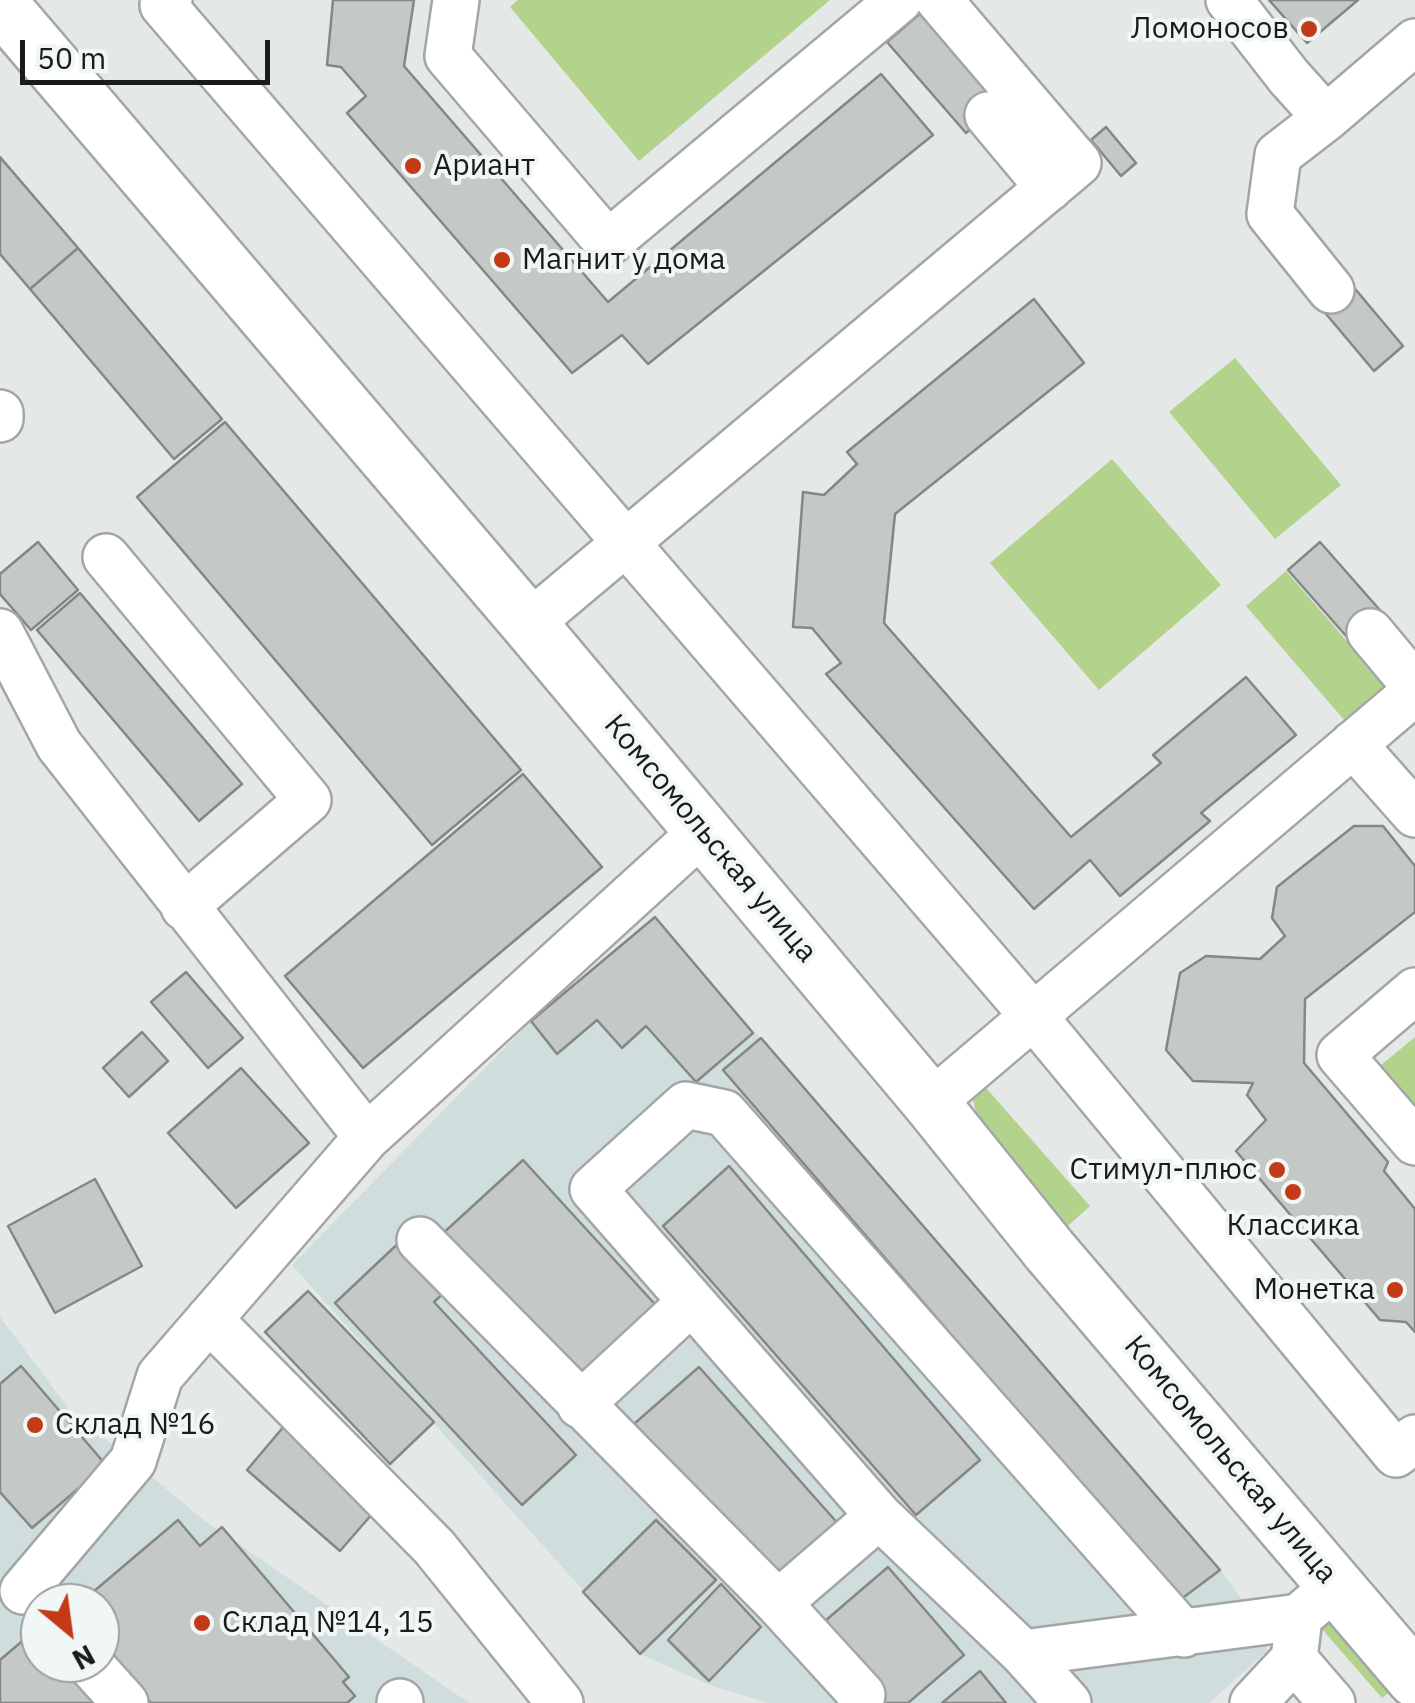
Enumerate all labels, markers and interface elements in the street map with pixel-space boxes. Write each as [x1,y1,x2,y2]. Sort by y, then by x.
place label: Ломоносов [1131,11,1289,47]
marker: Ломоносов [1298,18,1320,40]
scale bar [25,20,275,82]
text: 50 m [37,38,106,77]
place label: Ариант [433,148,535,184]
marker: Ариант [402,155,424,177]
place label: Магнит у дома [522,242,726,278]
marker: Магнит у дома [491,249,513,271]
street label: Комсомольская улица [596,708,824,970]
place label: Стимул-плюс [1070,1152,1257,1188]
marker: Стимул-плюс [1266,1159,1288,1181]
marker: Классика [1282,1181,1304,1203]
place label: Классика [1227,1208,1359,1244]
place label: Монетка [1254,1272,1375,1308]
marker: Монетка [1384,1279,1406,1301]
street label: Комсомольская улица [1116,1329,1344,1591]
place label: Склад №16 [55,1407,216,1443]
marker: Склад №16 [24,1414,46,1436]
north arrow [20,1583,120,1683]
place label: Склад №14, 15 [222,1605,434,1641]
marker: Склад №14, 15 [191,1612,213,1634]
text: N [66,1637,102,1679]

